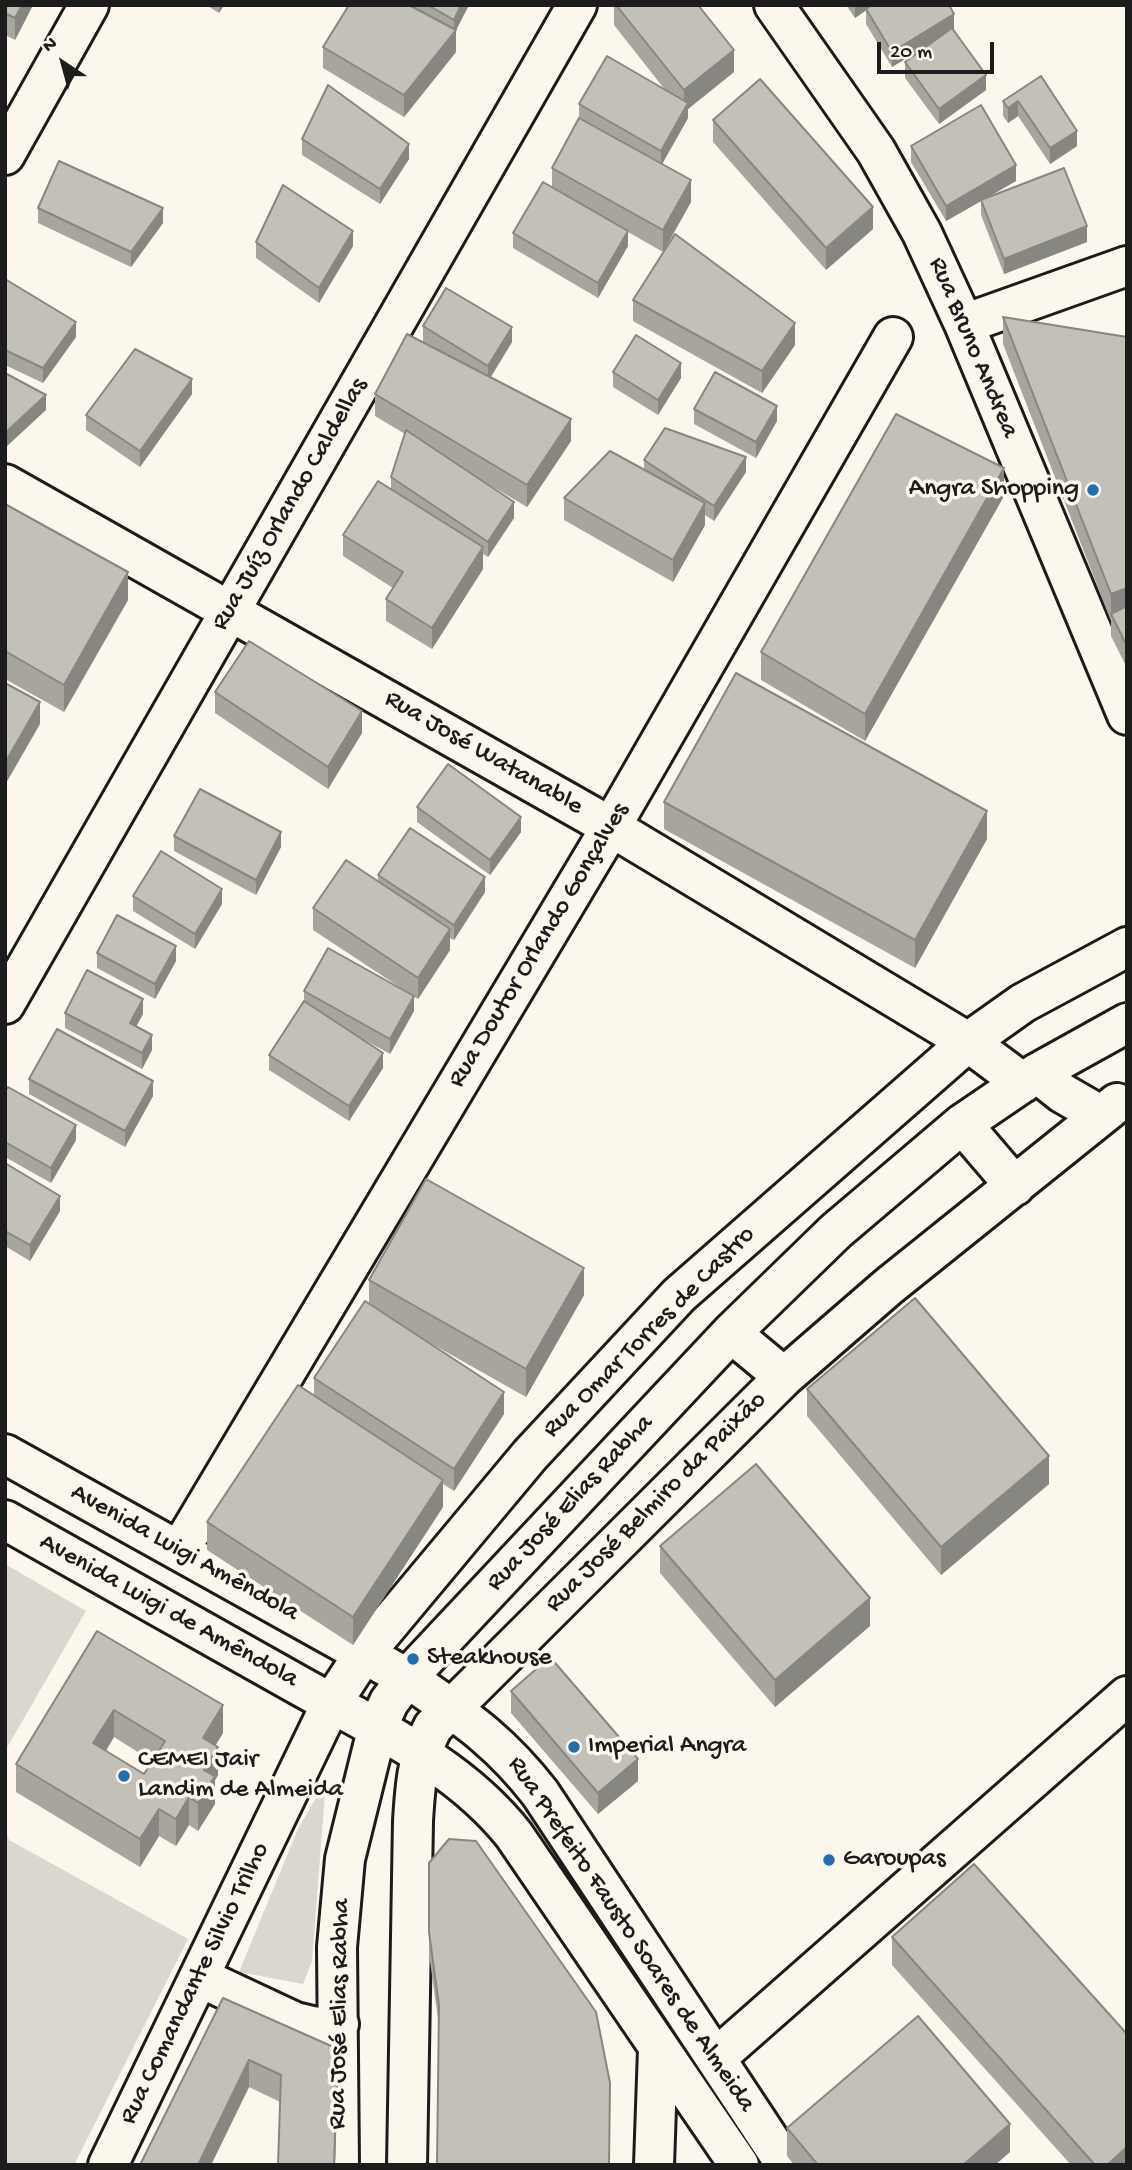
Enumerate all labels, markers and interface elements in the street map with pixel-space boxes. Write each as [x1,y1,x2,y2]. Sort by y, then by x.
north arrow [28,28,98,98]
scale bar [880,28,997,72]
text: N [39,33,62,59]
text: 20 m [890,41,932,66]
street label: Rua Bruno Andrea [920,253,1024,443]
street label: Rua Juíz Orlando Caldellas [206,373,376,637]
place label: Angra Shopping [909,474,1079,506]
marker: Angra Shopping [1085,482,1101,498]
street label: Rua José Watanable [378,684,588,824]
street label: Rua Doutor Orlando Gonçalves [443,798,637,1094]
street label: Rua Omar Torres de Castro [537,1220,763,1446]
street label: Rua José Belmiro da Paixão [540,1386,774,1620]
street label: Rua José Elias Rabha [481,1409,661,1599]
street label: Avenida Luigi Amêndola [64,1478,304,1630]
street label: Avenida Luigi de Amêndola [33,1528,303,1696]
place label: Steakhouse [427,1643,552,1675]
marker: Steakhouse [405,1651,421,1667]
place label: Imperial Angra [588,1731,746,1763]
marker: Imperial Angra [566,1739,582,1755]
place label: CEMEI Jair Landim de Almeida [138,1745,343,1806]
street label: Rua Prefeito Fausto Soares de Almeida [499,1751,761,2119]
marker: CEMEI Jair Landim de Almeida [116,1768,132,1784]
street label: Rua Comandante Silvio Trilho [114,1838,278,2130]
place label: Garoupas [843,1844,946,1876]
marker: Garoupas [821,1852,837,1868]
street label: Rua José Elias Rabha [323,1898,359,2130]

